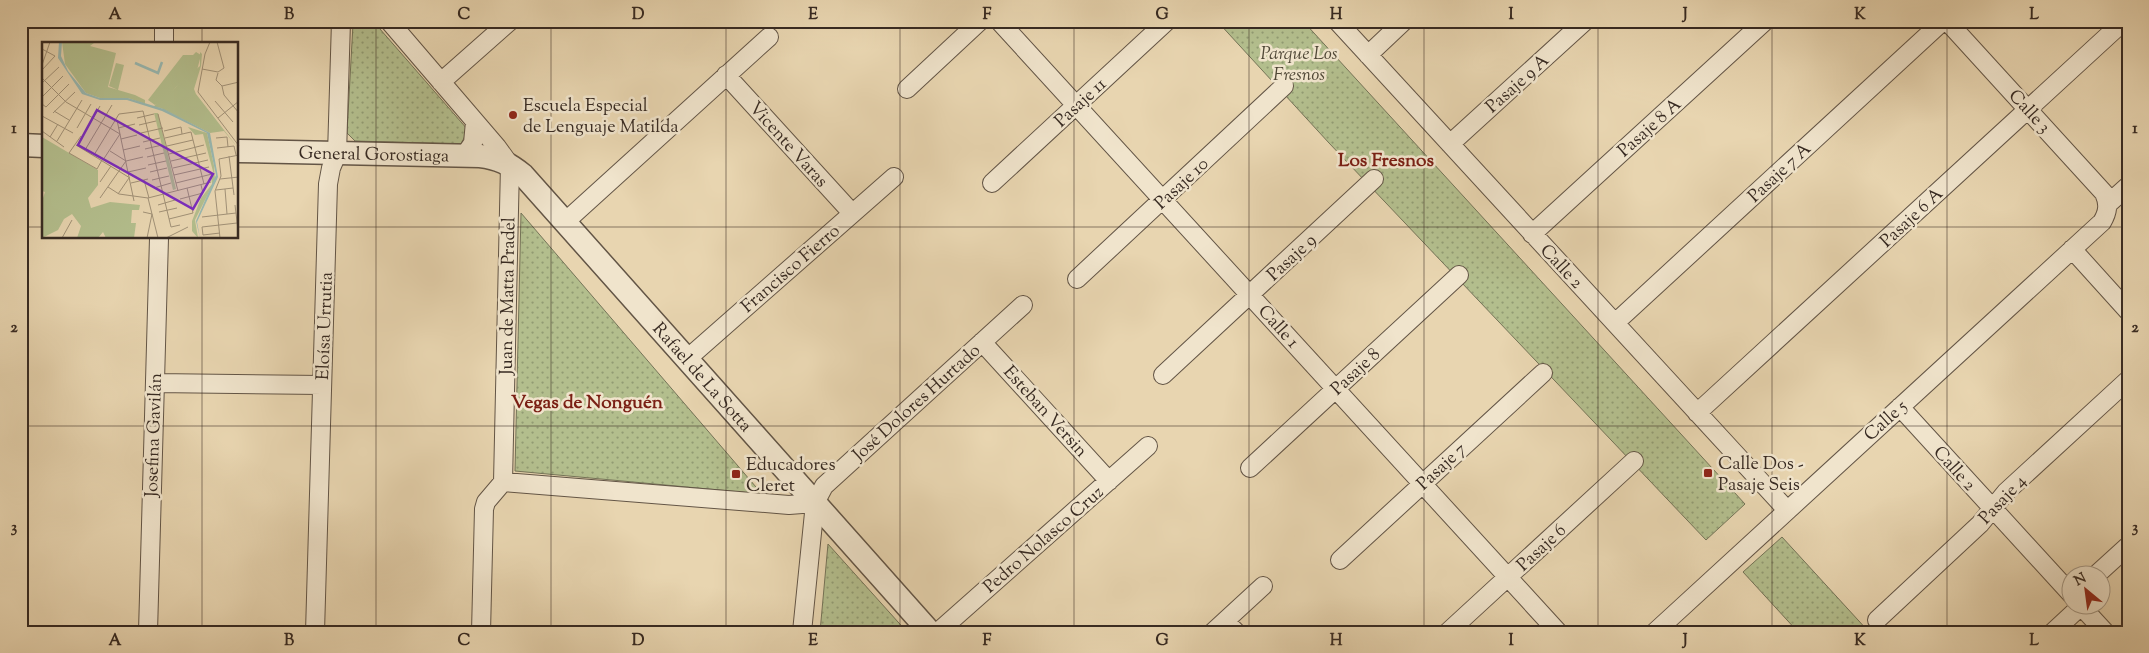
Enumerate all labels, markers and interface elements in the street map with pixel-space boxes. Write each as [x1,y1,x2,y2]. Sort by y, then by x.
text: A [109,4,122,27]
text: B [284,4,294,27]
text: C [458,4,471,27]
text: D [632,4,645,27]
text: E [808,4,818,27]
text: F [983,4,992,27]
text: G [1155,4,1169,27]
text: H [1330,4,1343,27]
text: I [1508,4,1514,27]
text: J [1681,4,1688,27]
text: K [1854,4,1866,27]
text: L [2029,4,2039,27]
inset map [42,42,239,239]
park label: Parque Los Fresnos [1260,42,1338,89]
street label: Pasaje 9 A [1481,49,1556,120]
street label: Pasaje 11 [1050,73,1113,134]
street label: Calle 3 [2001,85,2056,140]
street label: Pasaje 8 A [1613,92,1688,164]
place label: Escuela Especial de Lenguaje Matilda [523,94,679,141]
street label: Vicente Varas [742,97,833,194]
marker: Escuela Especial de Lenguaje Matilda [507,109,519,121]
text: 1 [11,118,17,141]
text: 1 [2132,118,2138,141]
street label: Pasaje 7 A [1743,137,1818,210]
street label: General Gorostiaga [298,141,450,170]
district label: Los Fresnos [1338,148,1435,175]
street label: Pasaje 10 [1149,152,1215,216]
street label: Pasaje 6 A [1875,182,1950,255]
street label: Juan de Matta Pradel [495,217,523,376]
street label: Francisco Fierro [736,219,847,320]
street label: Pasaje 9 [1262,229,1323,288]
street label: Calle 2 [1533,239,1589,296]
street label: Eloísa Urrutia [311,272,341,380]
street label: Calle 1 [1251,300,1304,355]
text: 2 [10,317,18,340]
text: 2 [2131,317,2139,340]
street label: Rafael de La Sotta [645,318,757,439]
street label: José Dolores Hurtado [847,339,987,469]
street label: Pasaje 8 [1326,343,1387,402]
street label: Esteban Versin [996,361,1093,464]
street label: Josefina Gavilán [140,372,170,499]
district label: Vegas de Nonguén [511,390,664,417]
street label: Calle 5 [1859,395,1914,448]
street label: Pasaje 7 [1412,438,1473,497]
street label: Calle 2 [1926,441,1981,498]
place label: Calle Dos - Pasaje Seis [1718,452,1804,499]
place label: Educadores Cleret [746,453,835,500]
marker: Calle Dos - Pasaje Seis [1702,467,1714,479]
marker: Educadores Cleret [730,468,742,480]
street label: Pasaje 4 [1974,470,2033,531]
street label: Pedro Nolasco Cruz [978,481,1111,600]
text: 3 [11,517,18,540]
text: 3 [2132,517,2139,540]
street label: Pasaje 6 [1512,519,1573,578]
north arrow [2062,566,2112,616]
text: N [2071,569,2090,592]
text: A [109,630,122,653]
text: B [284,630,294,653]
text: C [458,630,471,653]
text: D [632,630,645,653]
text: E [808,630,818,653]
text: F [983,630,992,653]
text: G [1155,630,1169,653]
text: H [1330,630,1343,653]
text: I [1508,630,1514,653]
text: J [1681,630,1688,653]
text: K [1854,630,1866,653]
text: L [2029,630,2039,653]

